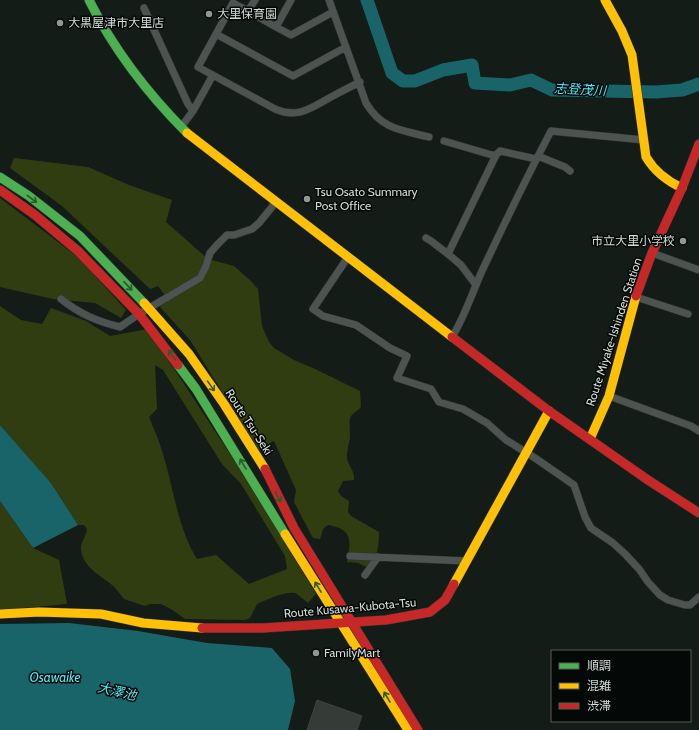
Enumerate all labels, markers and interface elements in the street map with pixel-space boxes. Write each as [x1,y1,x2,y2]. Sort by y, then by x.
place label: 大里保育園 [217,6,277,21]
marker: 大里保育園 [204,9,214,19]
place label: 大黒屋津市大里店 [68,15,164,30]
marker: 大黒屋津市大里店 [55,18,65,28]
water label: 志登茂川 [554,80,608,98]
place label: Tsu Osato Summary Post Office [315,184,418,213]
one-way arrow [27,194,38,203]
marker: Tsu Osato Summary Post Office [302,194,312,204]
place label: 市立大里小学校 [591,233,675,248]
marker: 市立大里小学校 [678,236,688,246]
street label: Route Miyake-Ishinden Station [582,255,645,408]
one-way arrow [123,281,132,291]
one-way arrow [168,350,176,361]
one-way arrow [207,380,215,391]
street label: Route Tsu-Seki [223,386,276,458]
one-way arrow [239,458,247,470]
one-way arrow [275,490,283,502]
one-way arrow [314,582,322,593]
street label: Route Kusawa-Kubota-Tsu [283,594,417,621]
place label: FamilyMart [324,645,380,660]
marker: FamilyMart [311,648,321,658]
legend [551,650,691,722]
text: 順調 [587,658,611,673]
water label: Osawaike [30,669,80,685]
text: 混雑 [587,678,611,693]
water label: 大澤池 [96,679,140,704]
one-way arrow [383,691,391,703]
text: 渋滞 [587,698,611,713]

